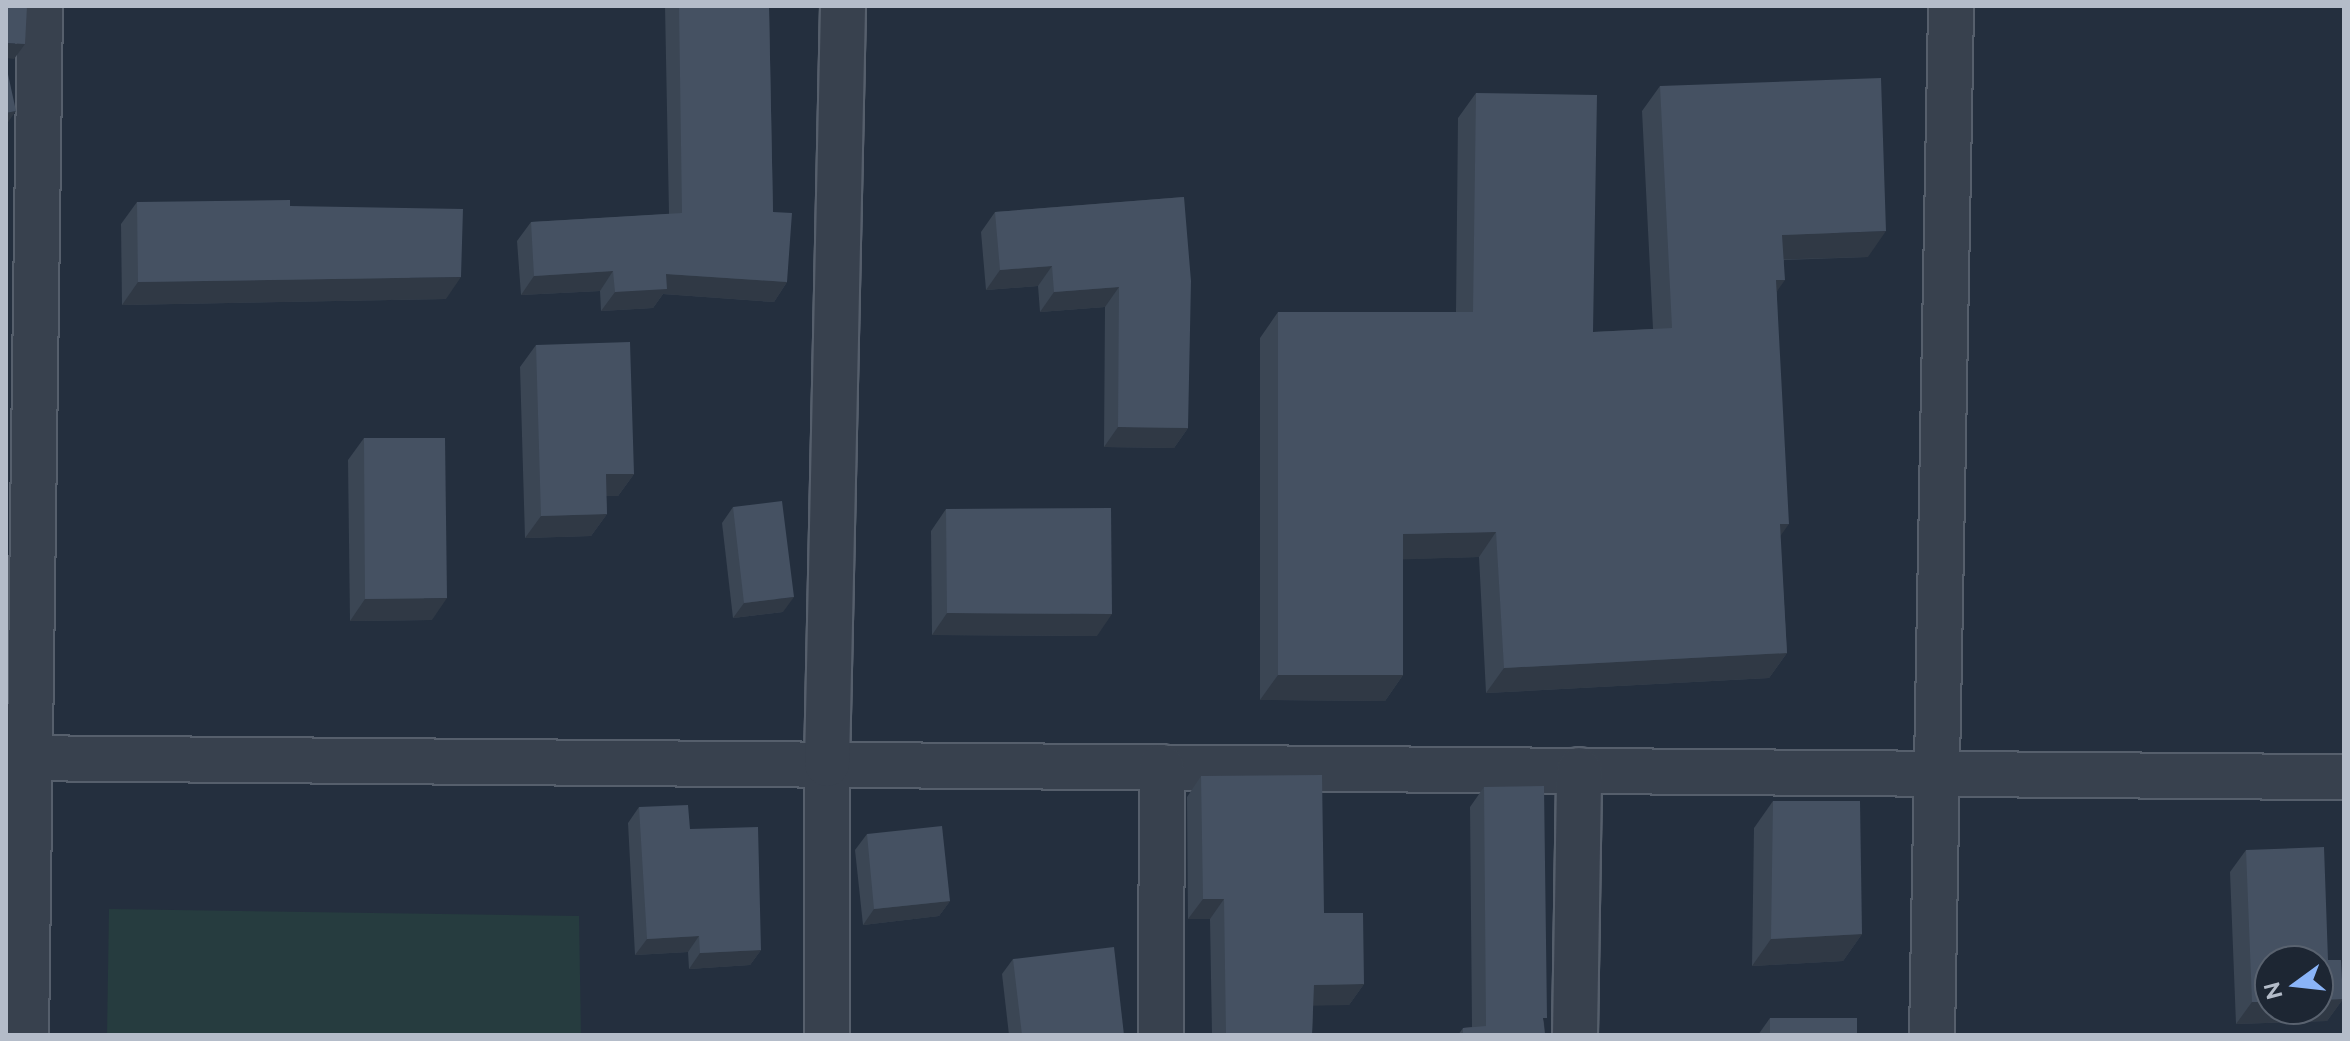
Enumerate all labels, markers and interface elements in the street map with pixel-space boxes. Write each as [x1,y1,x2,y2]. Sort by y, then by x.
north arrow [2254,945,2334,1025]
text: N [2258,979,2287,1002]

